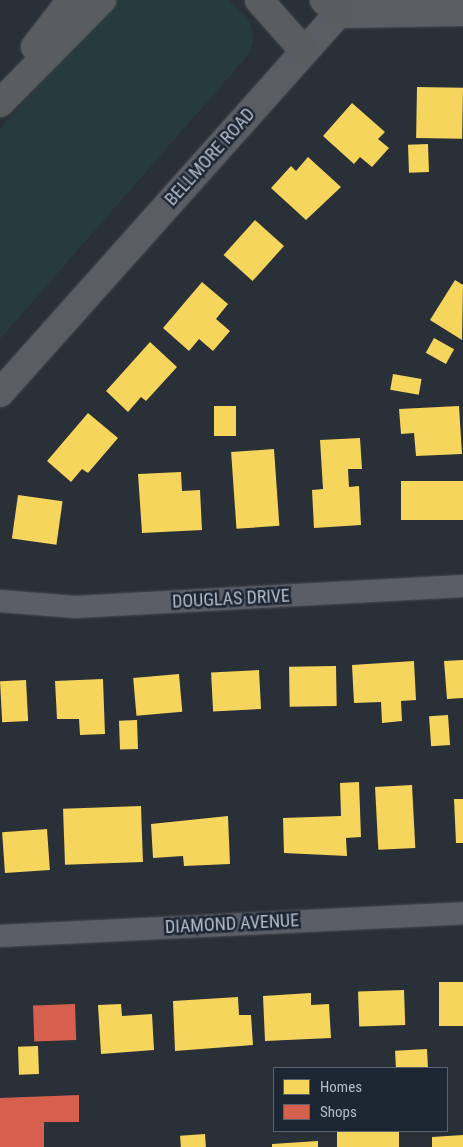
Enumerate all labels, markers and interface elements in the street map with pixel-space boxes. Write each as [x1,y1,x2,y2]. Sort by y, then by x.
street label: BELLMORE ROAD [161,104,259,210]
street label: DOUGLAS DRIVE [172,585,290,613]
street label: DIAMOND AVENUE [164,910,300,938]
legend [273,1067,448,1132]
text: Homes [320,1078,362,1096]
text: Shops [320,1103,357,1121]

